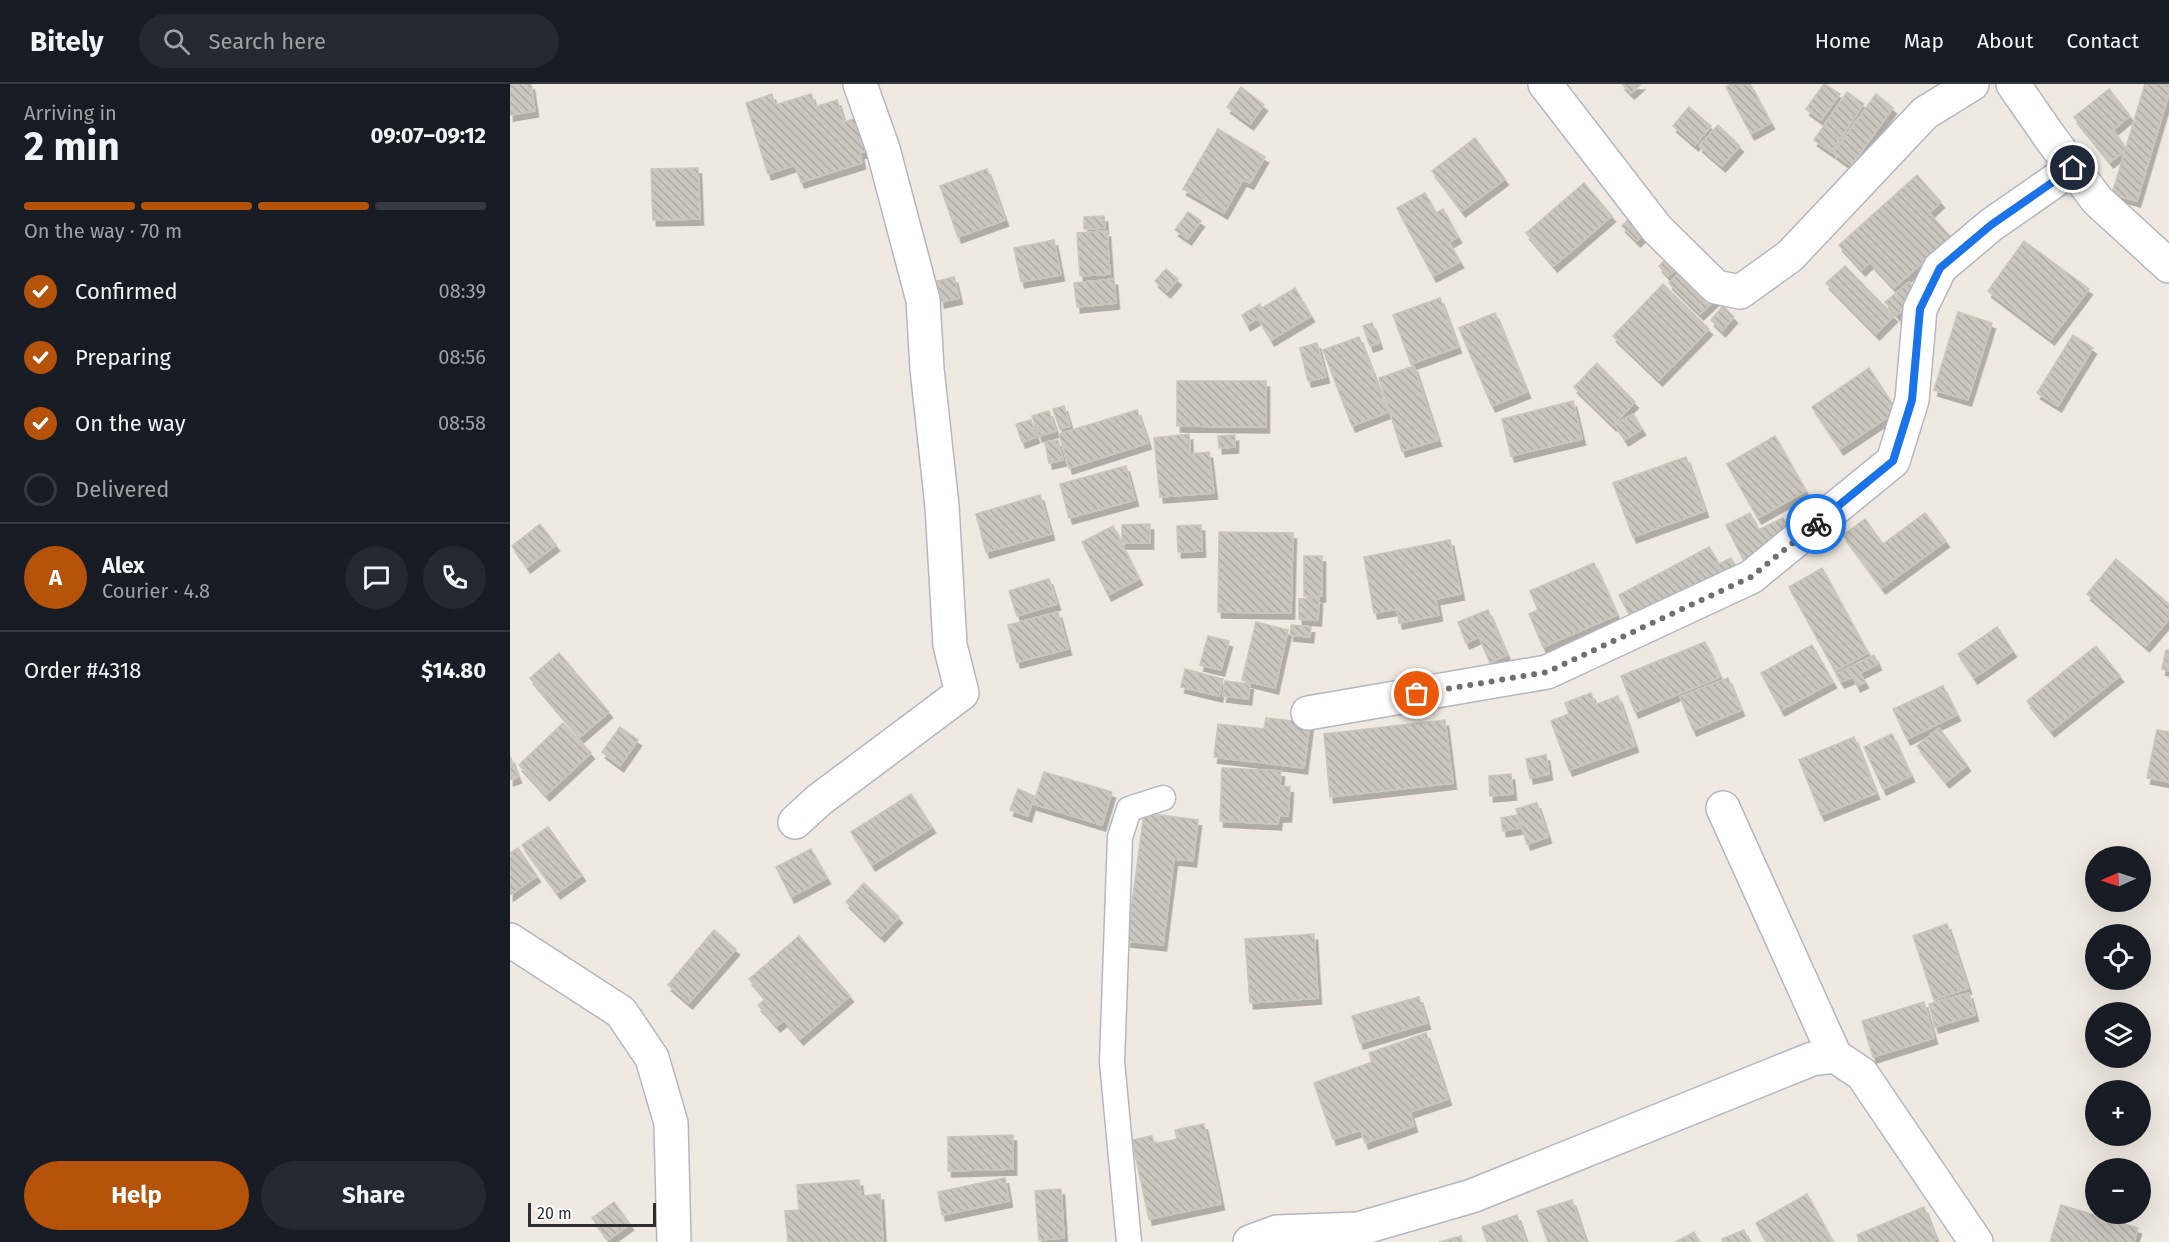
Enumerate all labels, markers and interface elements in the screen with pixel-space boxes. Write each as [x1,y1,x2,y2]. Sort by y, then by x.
search box [139,14,559,68]
text: Bitely [30,25,103,58]
icon: search [160,25,193,58]
text: Search here [208,28,326,55]
text: Home [1815,28,1871,54]
text: Map [1904,28,1944,54]
text: About [1977,28,2034,54]
text: Contact [2067,28,2139,54]
text: Arriving in [24,101,117,125]
text: 09:07–09:12 [370,122,486,149]
text: 2 min [24,124,120,170]
pin [2047,142,2098,193]
icon: home [2056,151,2089,184]
text: On the way · 70 m [24,219,182,243]
icon: check [24,275,57,308]
text: Confirmed [75,278,178,305]
text: 08:39 [439,279,486,303]
icon: check [24,341,57,374]
text: Preparing [75,344,171,371]
text: 08:56 [438,345,486,369]
icon: check [24,407,57,440]
text: On the way [75,410,186,437]
text: 08:58 [438,411,486,435]
text: Delivered [75,476,170,503]
courier [1786,494,1846,554]
icon: bike [1800,508,1833,541]
button: chat [345,546,408,609]
button: phone [423,546,486,609]
text: Alex [102,552,145,579]
text: A [49,564,62,591]
text: Courier · 4.8 [102,579,210,603]
text: Order #4318 [24,657,141,684]
text: $14.80 [421,657,486,684]
pin [1391,668,1442,719]
icon: bag [1400,677,1433,710]
north arrow [2085,846,2151,912]
map controls [2085,846,2151,1224]
button: locate [2085,924,2151,990]
button: layers [2085,1002,2151,1068]
button: + [2085,1080,2151,1146]
button: − [2085,1158,2151,1224]
button: Help [24,1161,249,1230]
button: Share [261,1161,486,1230]
scale bar [528,1200,656,1228]
text: 20 m [537,1204,572,1223]

